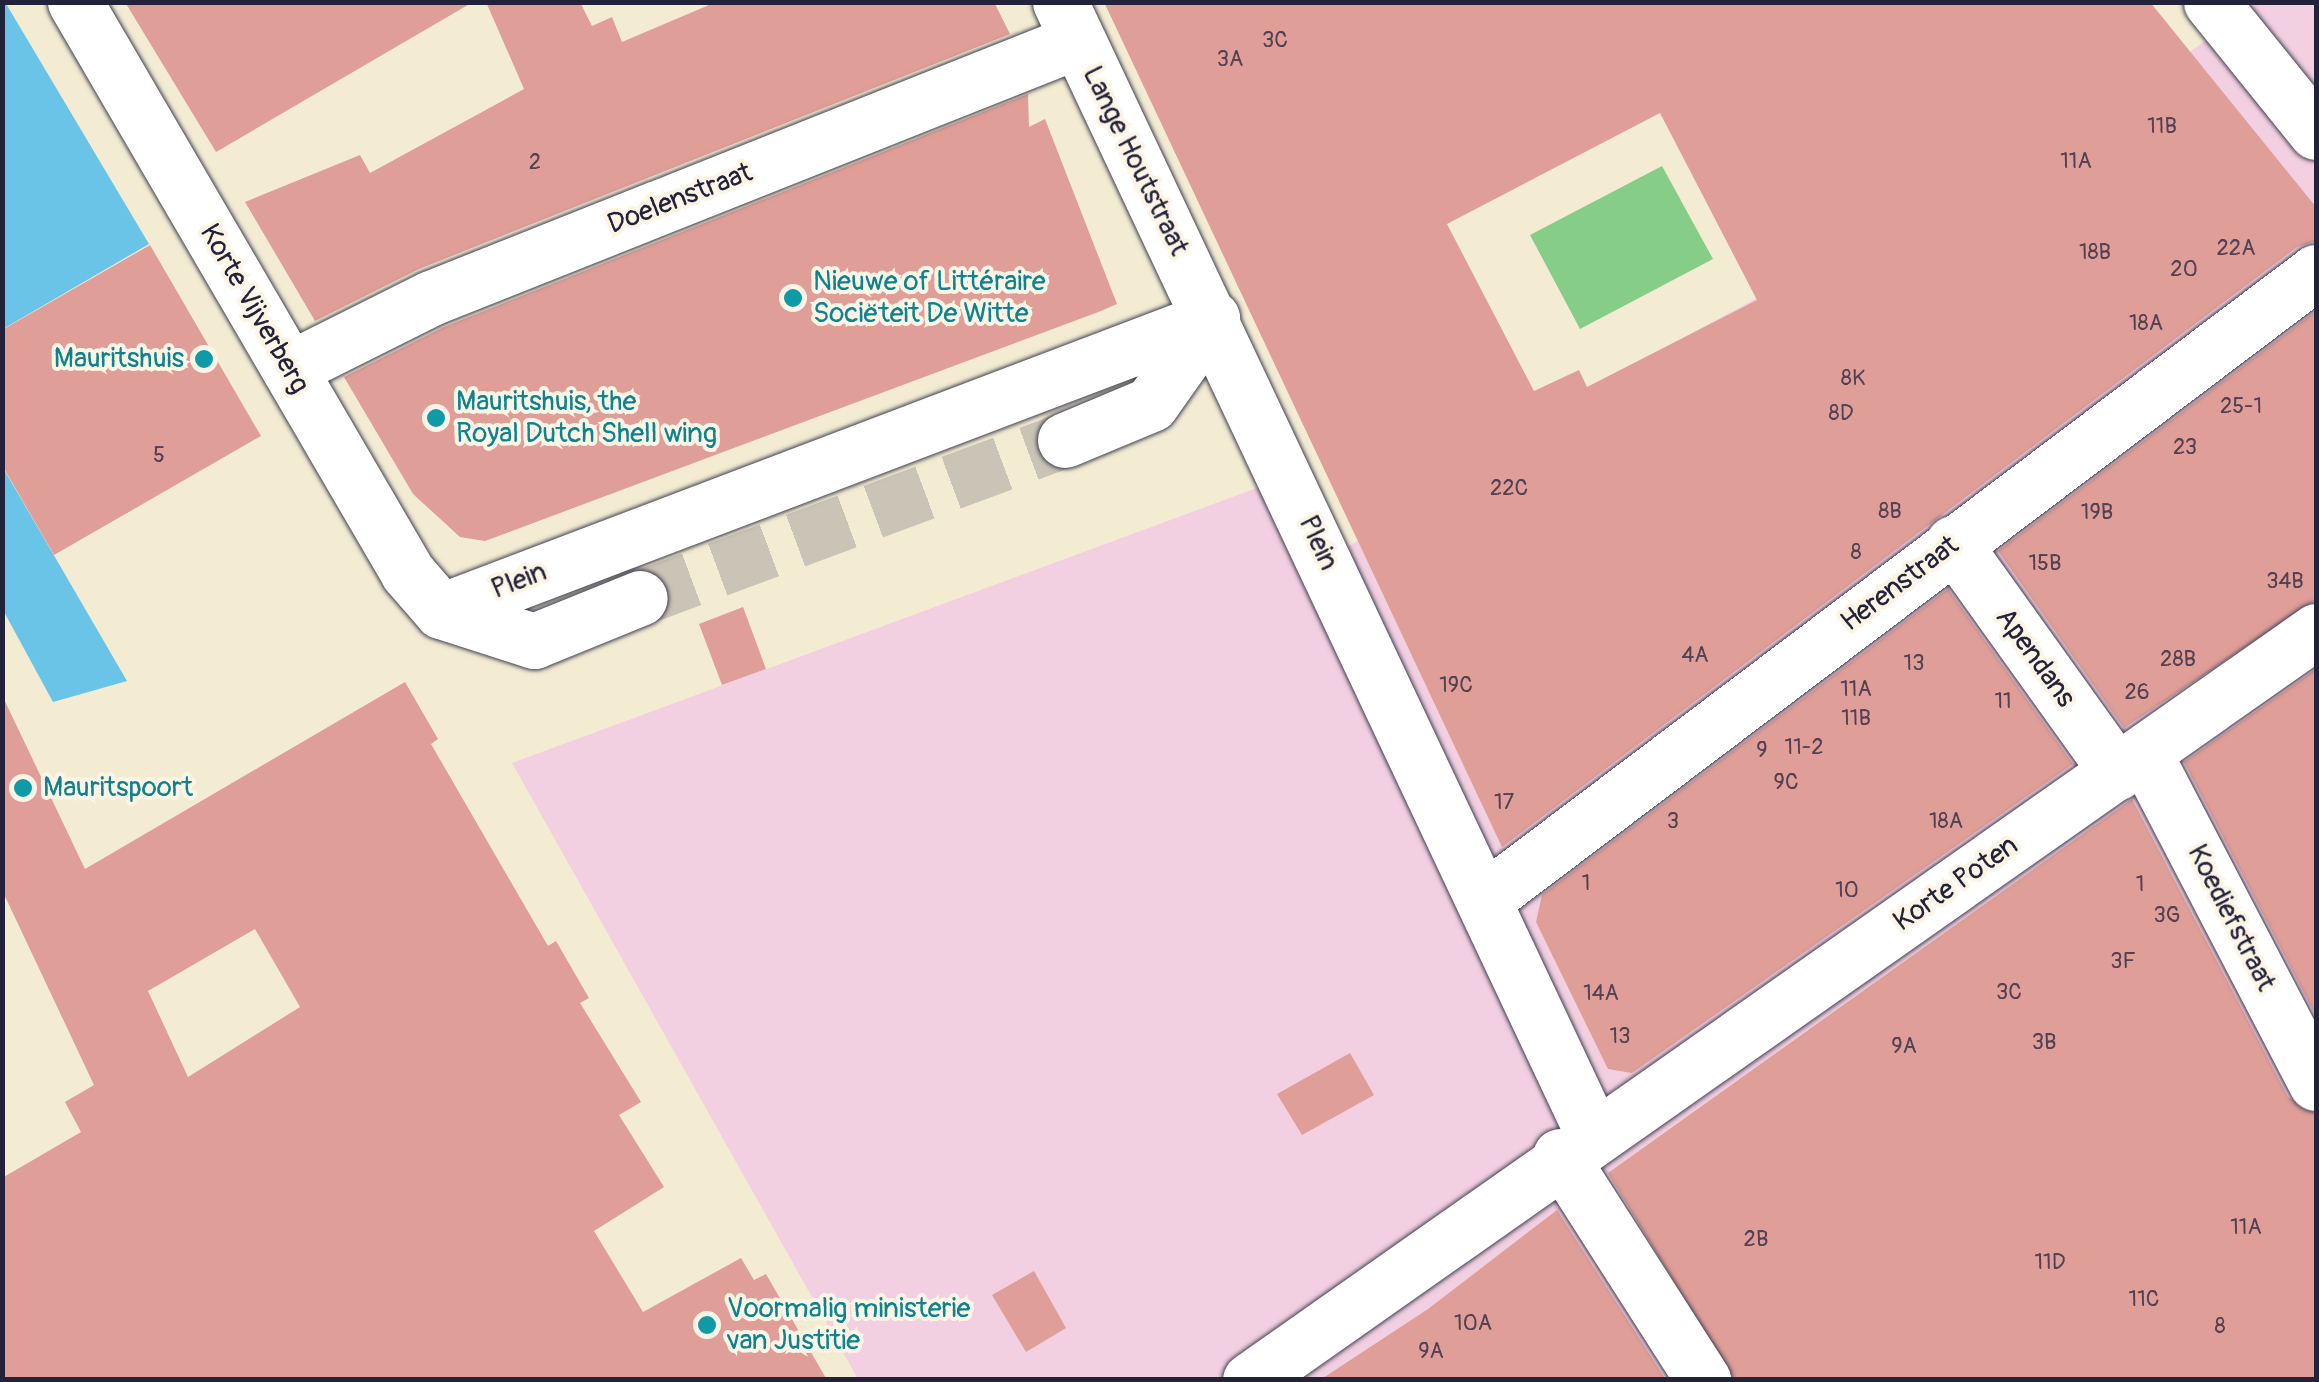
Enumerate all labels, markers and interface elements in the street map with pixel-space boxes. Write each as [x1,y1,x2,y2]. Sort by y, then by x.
house number: 3C [1262,28,1288,54]
house number: 3A [1217,47,1243,73]
street label: Lange Houtstraat [1075,61,1195,261]
house number: 11B [2147,114,2177,140]
house number: 11A [2060,149,2092,175]
house number: 2 [529,150,541,176]
street label: Doelenstraat [603,156,757,242]
street label: Korte Vijverberg [192,218,316,400]
house number: 22A [2217,236,2255,262]
house number: 18B [2079,240,2111,266]
house number: 20 [2170,257,2198,283]
place label: Nieuwe of Littéraire Sociëteit De Witte [813,265,1046,331]
marker: Nieuwe of Littéraire Sociëteit De Witte [782,287,804,309]
house number: 18A [2129,311,2163,337]
place label: Mauritshuis [54,342,184,376]
marker: Mauritshuis [193,348,215,370]
house number: 8K [1841,366,1865,392]
place label: Mauritshuis, the Royal Dutch Shell wing [456,385,717,451]
house number: 25-1 [2220,394,2262,420]
house number: 8D [1829,401,1853,427]
marker: Mauritshuis, the Royal Dutch Shell wing [425,407,447,429]
house number: 23 [2173,435,2197,461]
house number: 5 [153,443,165,469]
house number: 22C [1490,476,1528,502]
house number: 8B [1878,499,1902,525]
house number: 19B [2081,500,2113,526]
street label: Plein [1291,510,1345,576]
street label: Herenstraat [1835,529,1965,639]
house number: 8 [1850,540,1862,566]
house number: 15B [2029,551,2061,577]
street label: Plein [487,555,551,607]
house number: 34B [2266,569,2304,595]
street label: Apendans [1988,602,2082,714]
house number: 4A [1681,643,1709,669]
house number: 28B [2160,647,2196,673]
house number: 13 [1904,651,1924,677]
house number: 19C [1439,673,1473,699]
house number: 11A [1840,677,1872,703]
house number: 26 [2124,680,2150,706]
house number: 11 [1994,689,2012,715]
house number: 11B [1841,706,1871,732]
house number: 11-2 [1785,735,1823,761]
house number: 9 [1756,738,1768,764]
house number: 9C [1774,770,1798,796]
place label: Mauritspoort [43,771,193,805]
marker: Mauritspoort [12,777,34,799]
house number: 17 [1494,790,1514,816]
house number: 3 [1667,809,1679,835]
house number: 18A [1929,809,1963,835]
street label: Korte Poten [1887,829,2025,939]
street label: Koediefstraat [2180,839,2282,997]
house number: 1 [1582,871,1590,897]
house number: 1 [2136,872,2144,898]
house number: 10 [1835,878,1859,904]
house number: 3G [2154,903,2180,929]
house number: 3F [2110,949,2136,975]
house number: 3C [1996,980,2022,1006]
house number: 14A [1583,981,1619,1007]
house number: 13 [1610,1024,1630,1050]
house number: 3B [2032,1030,2056,1056]
house number: 9A [1891,1034,1917,1060]
house number: 11A [2230,1215,2262,1241]
house number: 2B [1744,1227,1768,1253]
house number: 11D [2035,1250,2065,1276]
house number: 11C [2129,1287,2159,1313]
place label: Voormalig ministerie van Justitie [727,1292,970,1358]
house number: 10A [1454,1311,1492,1337]
marker: Voormalig ministerie van Justitie [696,1314,718,1336]
house number: 8 [2214,1314,2226,1340]
house number: 9A [1418,1339,1444,1365]

